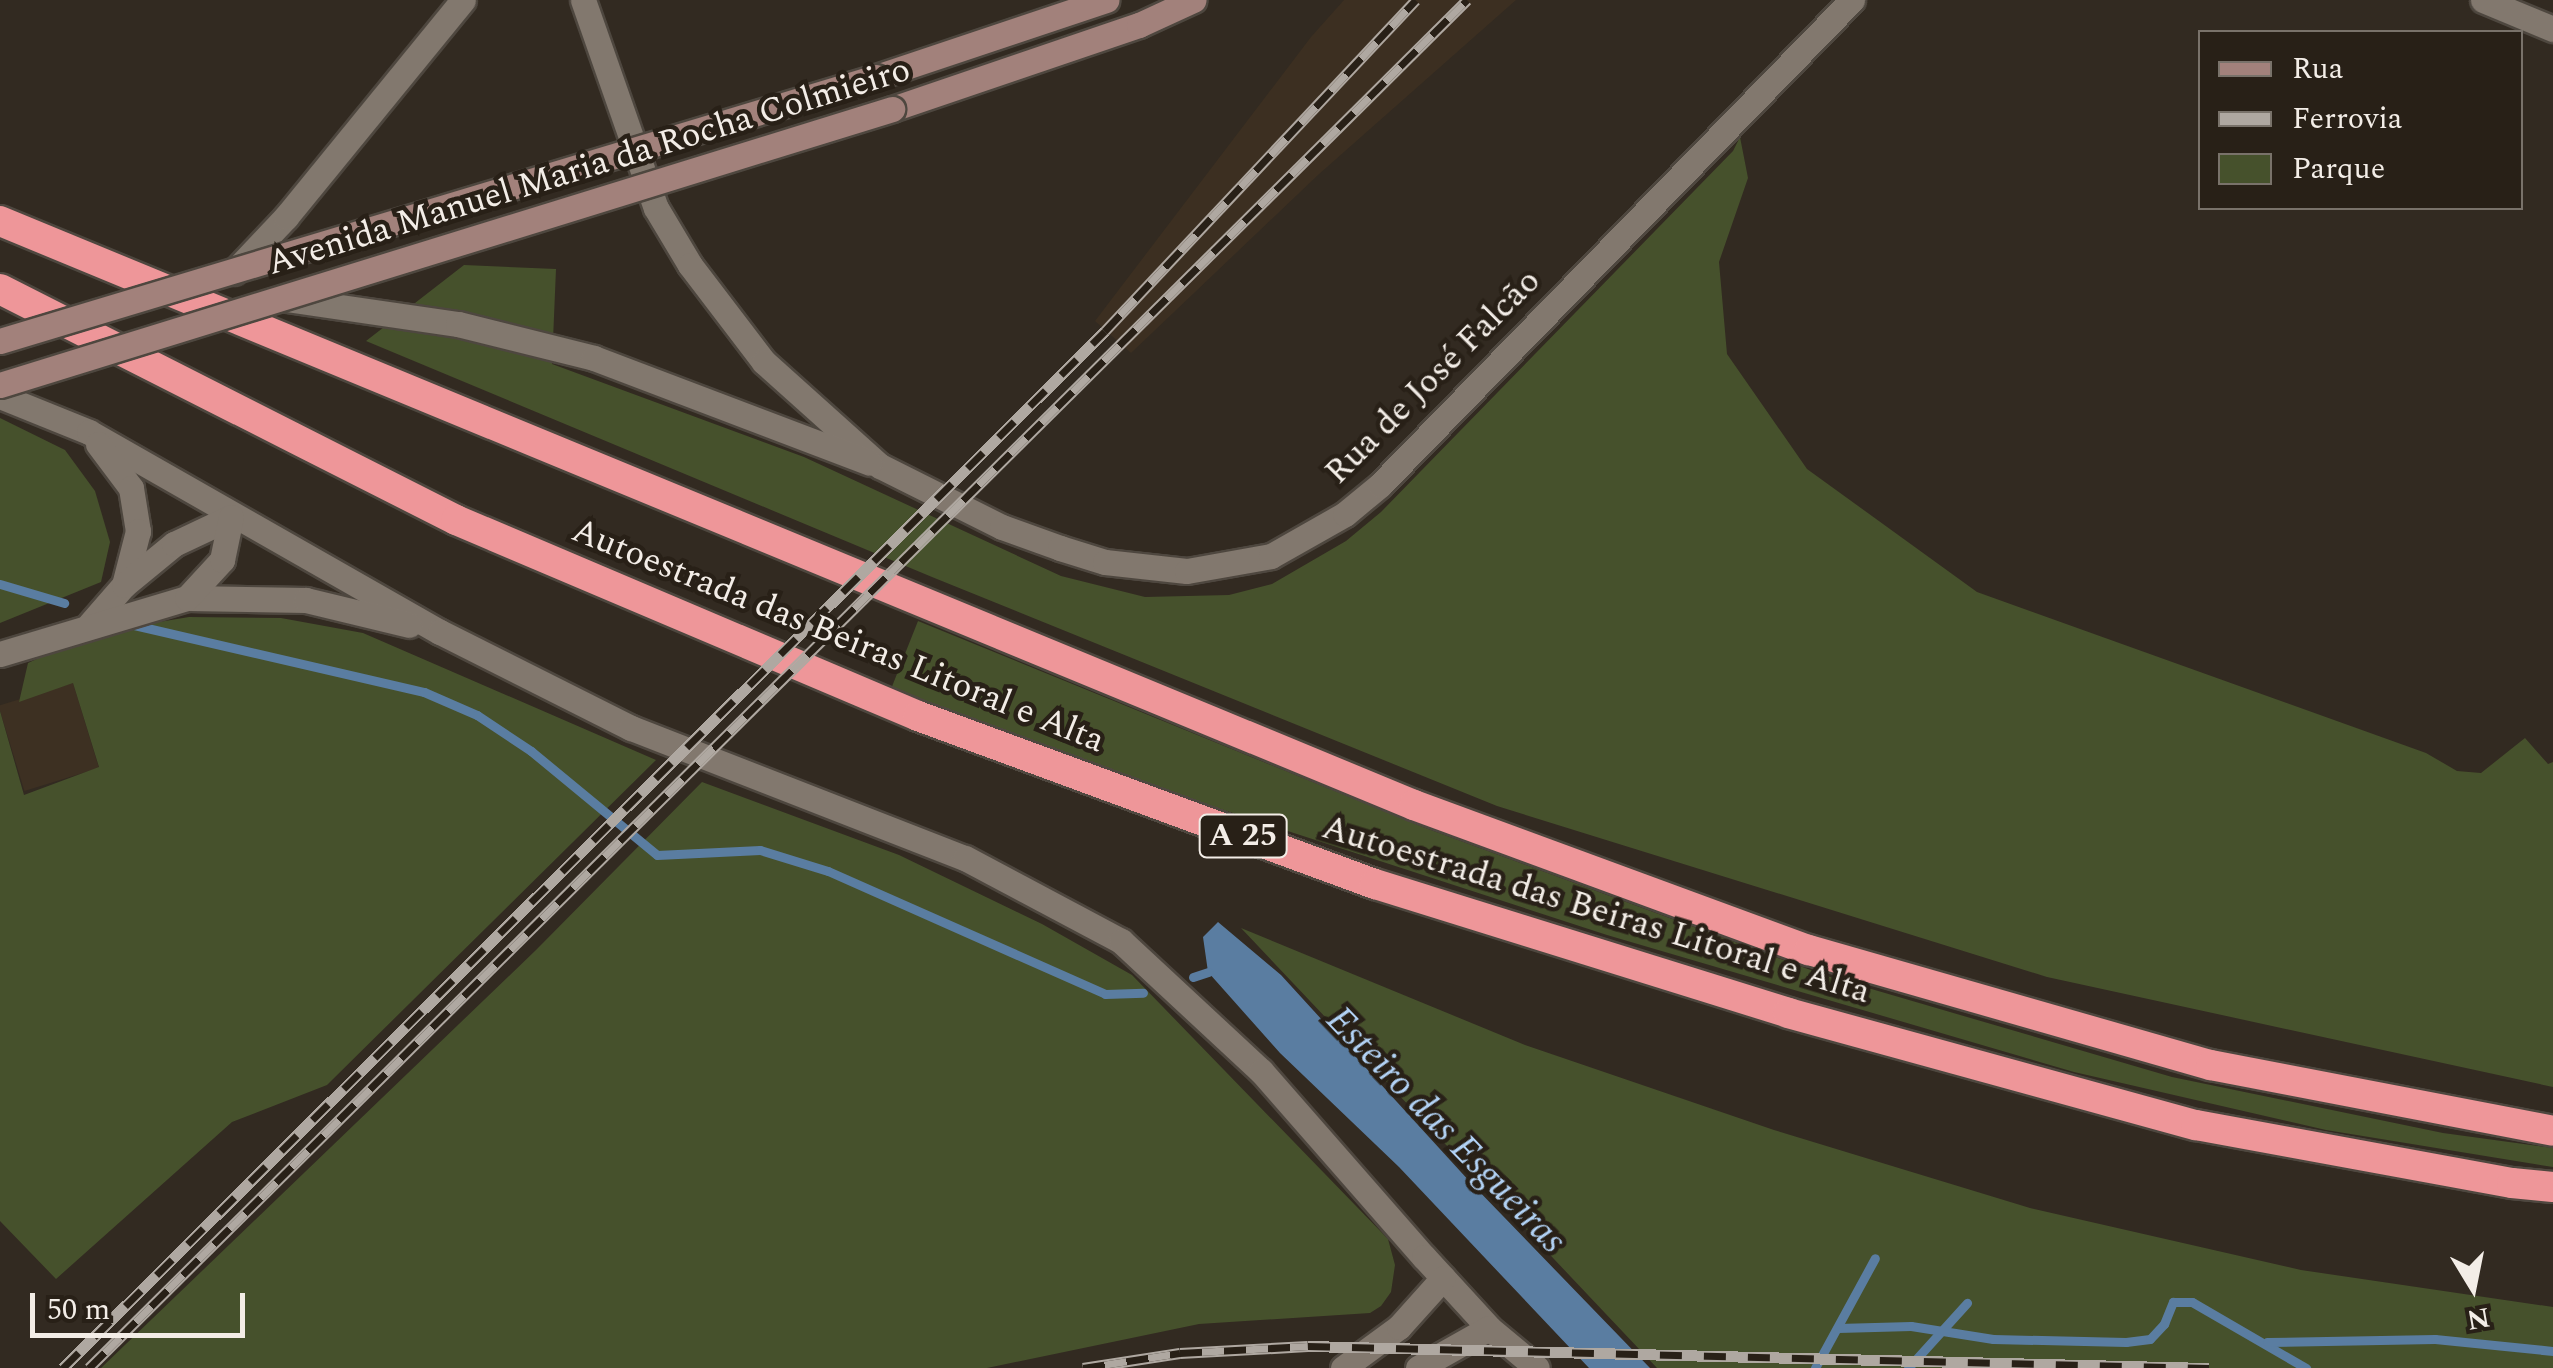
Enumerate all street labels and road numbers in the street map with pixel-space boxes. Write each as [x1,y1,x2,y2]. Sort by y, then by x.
street label: Avenida Manuel Maria da Rocha Colmieiro [263,49,915,285]
street label: Rua de José Falcão [1317,261,1549,493]
street label: Autoestrada das Beiras Litoral e Alta [565,510,1111,762]
street label: Autoestrada das Beiras Litoral e Alta [1317,806,1875,1014]
road number: A 25 [1198,809,1288,863]

